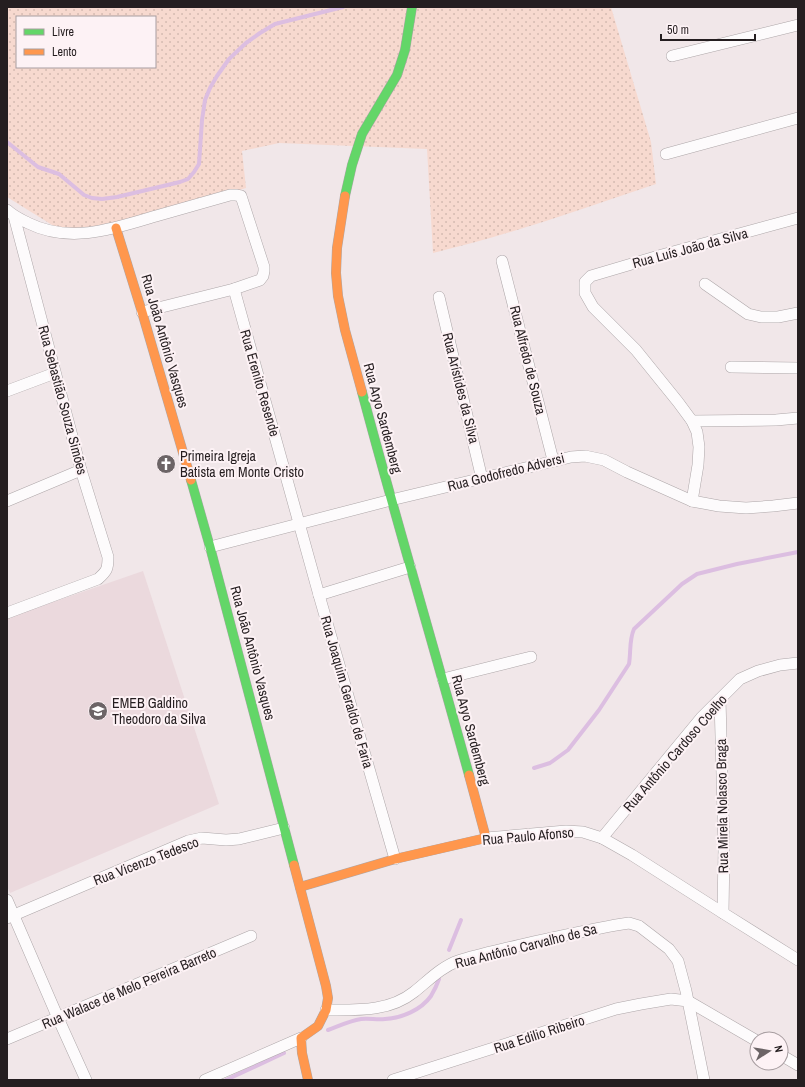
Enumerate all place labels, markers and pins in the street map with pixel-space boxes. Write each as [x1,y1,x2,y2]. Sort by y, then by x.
place label: Primeira Igreja Batista em Monte Cristo [180,447,304,481]
church icon: Primeira Igreja Batista em Monte Cristo [155,453,177,475]
place label: EMEB Galdino Theodoro da Silva [112,694,206,728]
school or university icon: EMEB Galdino Theodoro da Silva [87,700,109,722]

